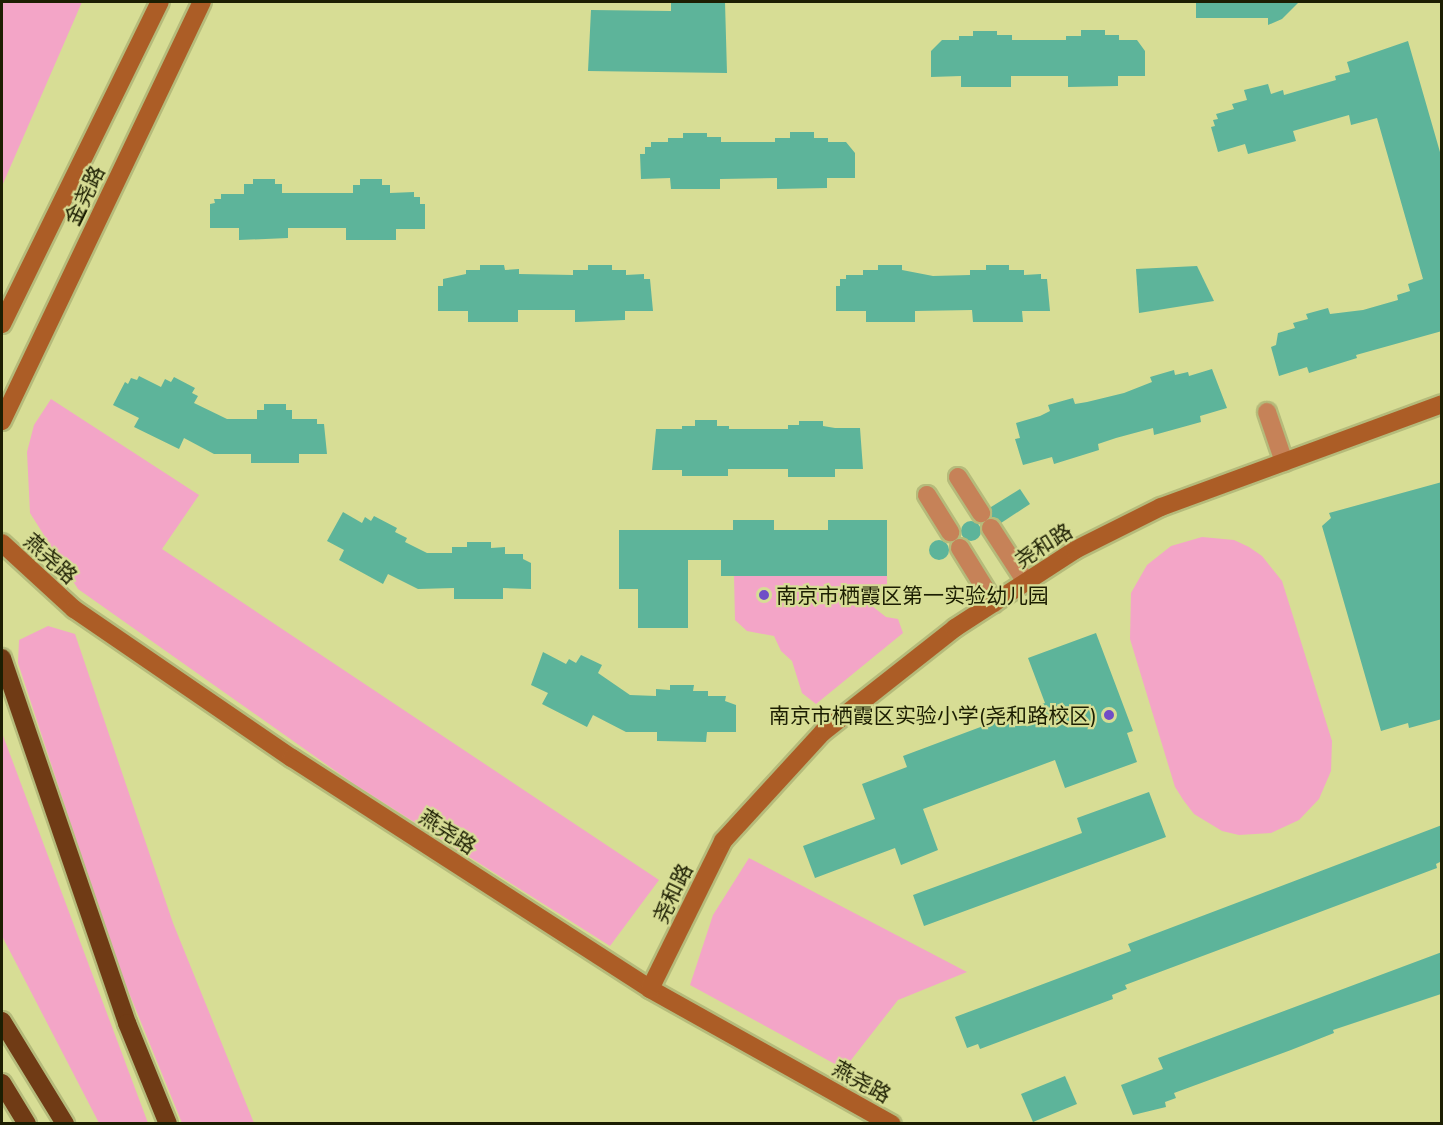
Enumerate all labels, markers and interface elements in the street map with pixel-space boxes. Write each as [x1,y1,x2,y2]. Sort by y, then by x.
street label: 金尧路 [59,161,109,229]
street label: 尧和路 [1010,518,1076,572]
street label: 燕尧路 [19,528,83,588]
place label: 南京市栖霞区第一实验幼儿园 [776,582,1049,608]
marker: 南京市栖霞区第一实验幼儿园 [757,588,771,602]
place label: 南京市栖霞区实验小学(尧和路校区) [769,702,1097,728]
marker: 南京市栖霞区实验小学(尧和路校区) [1102,708,1116,722]
street label: 燕尧路 [415,803,481,859]
street label: 尧和路 [647,859,697,927]
street label: 燕尧路 [828,1055,896,1107]

